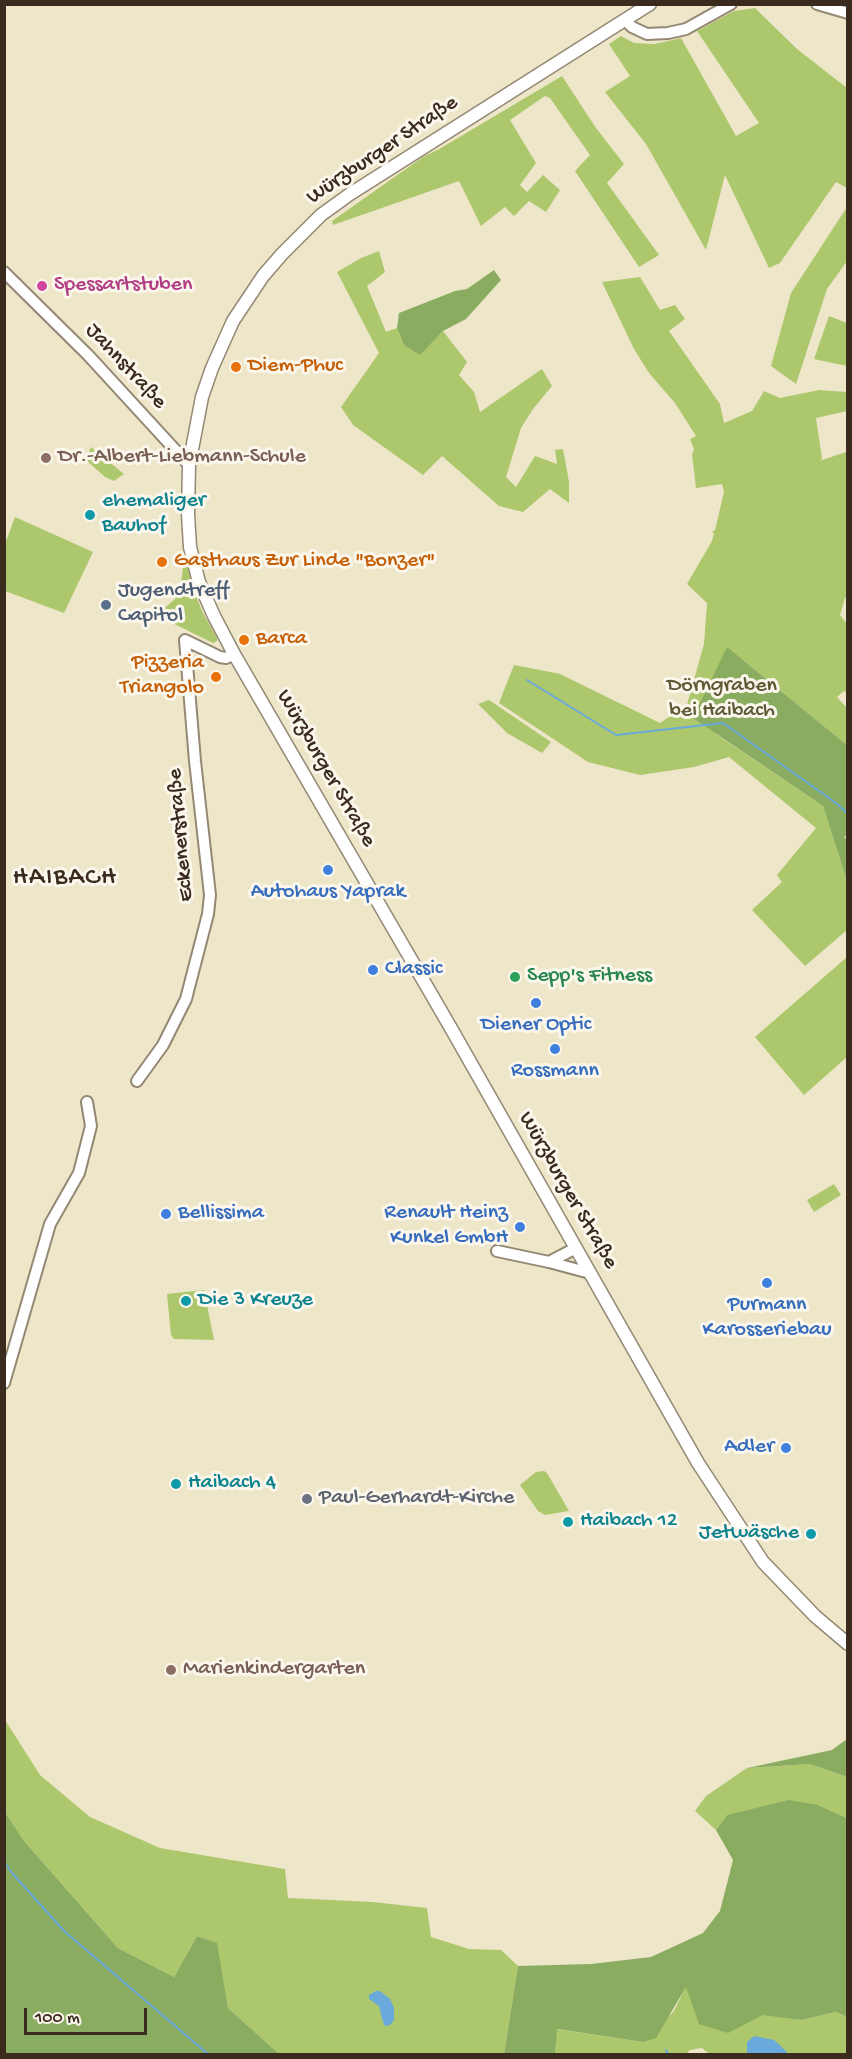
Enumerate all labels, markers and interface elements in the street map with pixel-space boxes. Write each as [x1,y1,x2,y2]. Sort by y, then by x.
street label: Würzburger Straße [302,91,464,211]
place label: Spessartstuben [54,273,192,299]
marker: Spessartstuben [35,279,49,293]
street label: Jahnstraße [79,319,171,415]
place label: Diem-Phuc [248,354,343,380]
marker: Diem-Phuc [229,360,243,374]
place label: Dr.-Albert-Liebmann-Schule [58,445,306,471]
marker: Dr.-Albert-Liebmann-Schule [39,451,53,465]
place label: ehemaliger Bauhof [102,489,206,540]
marker: ehemaliger Bauhof [83,508,97,522]
place label: Gasthaus Zur Linde "Bonzer" [174,549,435,575]
marker: Gasthaus Zur Linde "Bonzer" [155,555,169,569]
place label: Jugendtreff Capitol [118,579,229,630]
marker: Jugendtreff Capitol [99,598,113,612]
place label: Barca [256,627,307,653]
marker: Barca [237,633,251,647]
place label: Pizzeria Triangolo [120,651,204,702]
marker: Pizzeria Triangolo [209,670,223,684]
park label: Dörngraben bei Haibach [667,674,777,726]
street label: Würzburger Straße [269,686,381,852]
street label: Eckenerstraße [163,767,201,903]
district label: HAIBACH [13,863,117,895]
marker: Autohaus Yaprak [321,863,335,877]
place label: Autohaus Yaprak [251,880,405,906]
place label: Classic [385,957,442,983]
marker: Classic [366,963,380,977]
place label: Sepp's Fitness [527,964,652,990]
marker: Sepp's Fitness [508,970,522,984]
marker: Diener Optic [529,996,543,1010]
place label: Diener Optic [481,1013,591,1039]
marker: Rossmann [548,1042,562,1056]
place label: Rossmann [511,1059,599,1085]
street label: Würzburger Straße [511,1108,623,1274]
place label: Bellissima [178,1201,264,1227]
place label: Renault Heinz Kunkel GmbH [384,1201,508,1252]
marker: Bellissima [159,1207,173,1221]
marker: Renault Heinz Kunkel GmbH [513,1220,527,1234]
marker: Purmann Karosseriebau [760,1276,774,1290]
place label: Die 3 Kreuze [198,1288,313,1314]
place label: Purmann Karosseriebau [702,1293,832,1344]
marker: Die 3 Kreuze [179,1294,193,1308]
place label: Adler [724,1435,774,1461]
marker: Adler [779,1441,793,1455]
place label: Haibach 4 [188,1471,276,1497]
marker: Haibach 4 [169,1477,183,1491]
place label: Paul-Gerhardt-Kirche [319,1486,514,1512]
marker: Paul-Gerhardt-Kirche [300,1492,314,1506]
place label: Haibach 12 [580,1509,678,1535]
marker: Haibach 12 [561,1515,575,1529]
place label: Jetwäsche [699,1521,799,1547]
marker: Jetwäsche [804,1527,818,1541]
place label: Marienkindergarten [183,1657,365,1683]
marker: Marienkindergarten [164,1663,178,1677]
scale bar [27,1996,150,2034]
text: 100 m [35,2008,80,2029]

